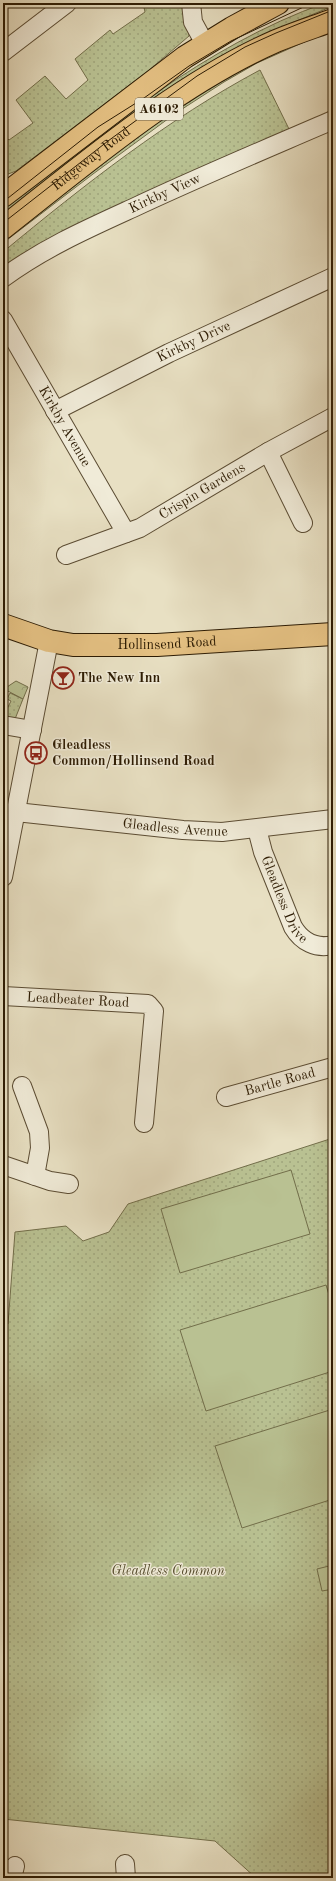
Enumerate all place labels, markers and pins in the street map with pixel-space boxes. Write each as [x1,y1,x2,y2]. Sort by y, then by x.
bar icon: The New Inn [50,665,76,691]
place label: The New Inn [78,671,160,685]
place label: Gleadless Common/Hollinsend Road [52,738,215,769]
bus stop icon: Gleadless Common/Hollinsend Road [23,740,49,766]

